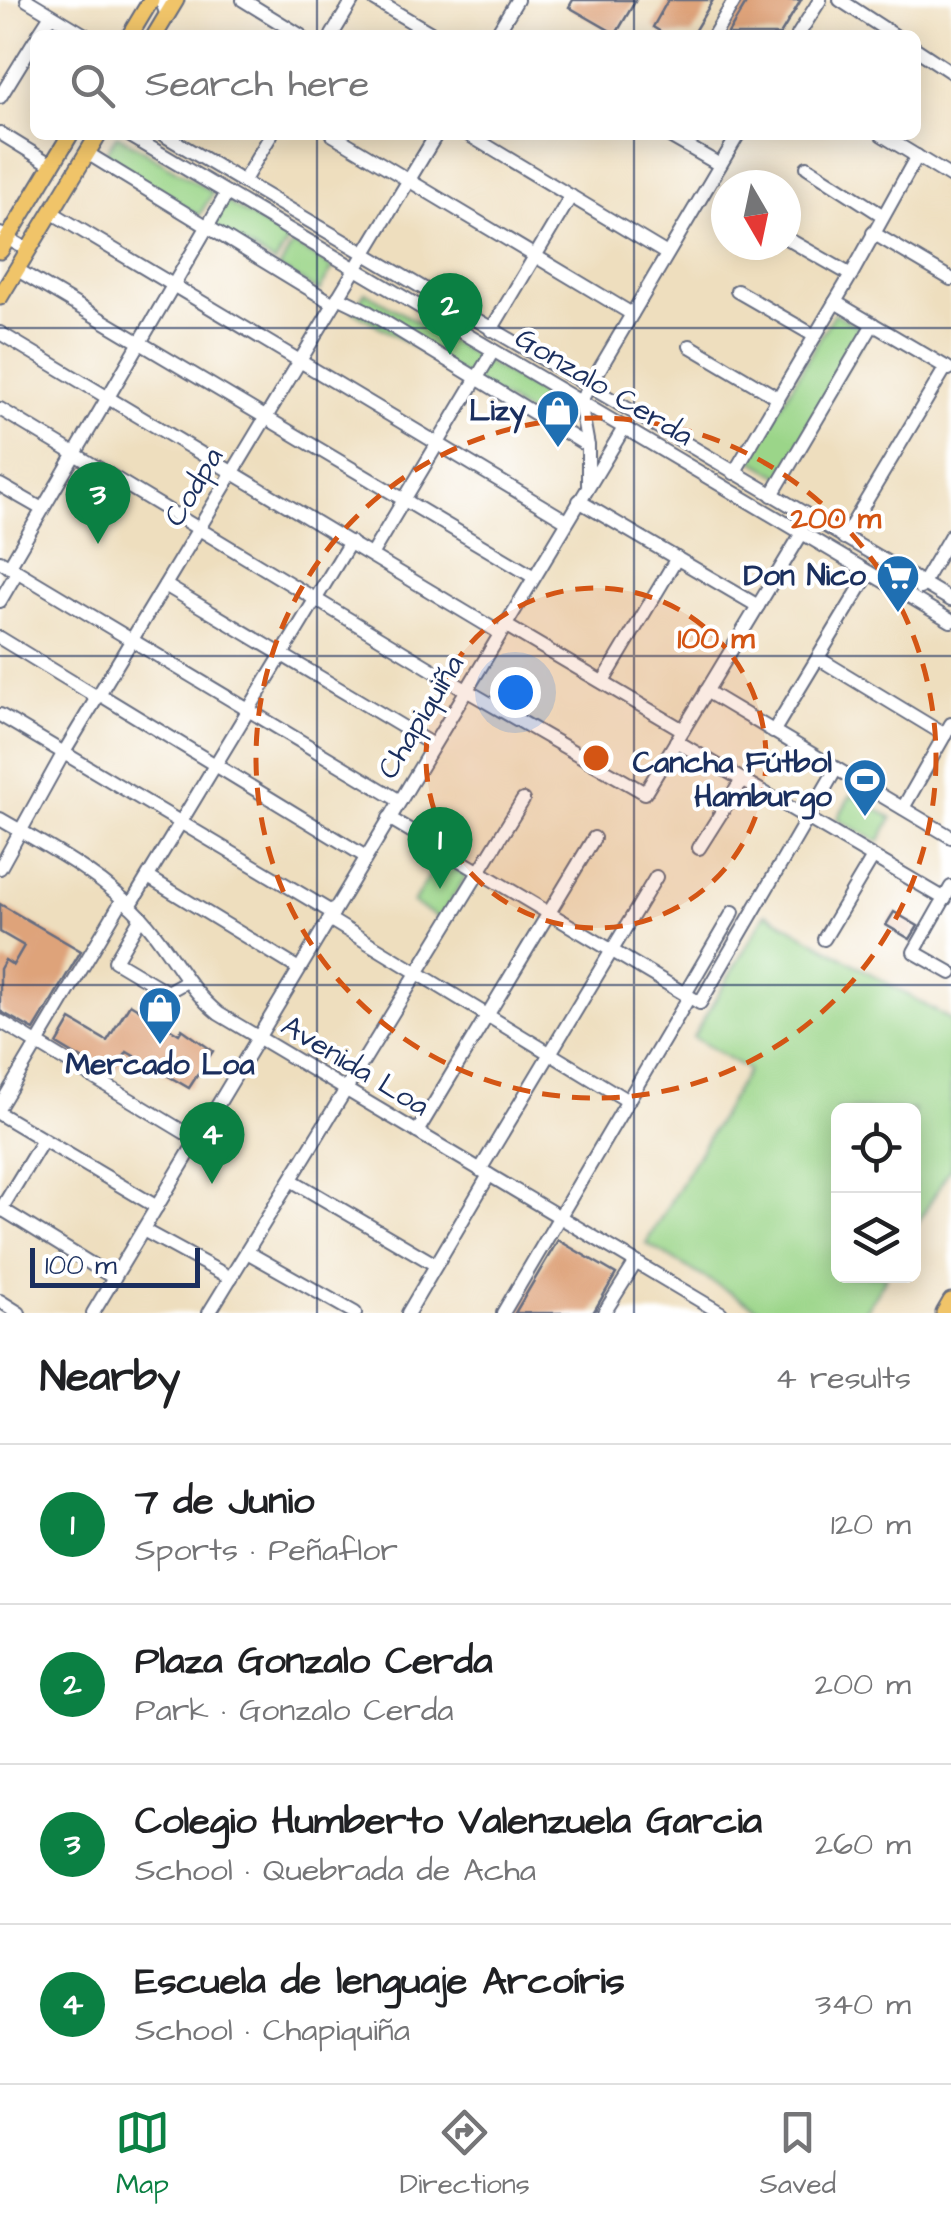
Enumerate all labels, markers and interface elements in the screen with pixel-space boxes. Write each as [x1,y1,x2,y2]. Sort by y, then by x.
search box [30,30,921,140]
icon: search [65,58,120,113]
text: Search here [145,59,369,111]
north arrow [711,170,801,260]
pin: 2 [418,272,482,355]
street label: Gonzalo Cerda [507,317,701,457]
shop icon: Lizy [535,388,581,449]
place label: Lizy [469,390,527,434]
street label: Codpa [154,440,234,534]
pin: 3 [66,462,130,544]
text: 200 m [790,498,882,540]
supermarket icon: Don Nico [875,553,921,614]
place label: Don Nico [743,555,866,597]
text: 100 m [677,618,755,660]
street label: Chapiquiña [367,647,475,787]
your location [490,667,541,718]
centre of rings [578,740,614,776]
place label: Cancha Fútbol Hamburgo [633,742,832,820]
sports icon: Cancha Fútbol Hamburgo [842,757,888,818]
pin: 1 [408,806,472,889]
shop icon: Mercado Loa [137,985,183,1046]
street label: Avenida Loa [273,1005,437,1127]
place label: Mercado Loa [65,1044,255,1086]
pin: 4 [180,1102,244,1184]
map controls [831,1103,921,1283]
button: locate [831,1103,921,1193]
button: layers [831,1193,921,1283]
scale bar [30,1243,200,1288]
text: 100 m [45,1246,117,1285]
text: Nearby [40,1349,180,1407]
text: 4 results [775,1356,911,1401]
text: 7 de Junio [135,1476,314,1528]
text: 1 [70,1502,75,1547]
text: 120 m [831,1502,911,1547]
text: Sports · Peñaflor [135,1528,398,1573]
text: Plaza Gonzalo Cerda [135,1636,493,1688]
text: 2 [63,1662,82,1707]
text: 200 m [815,1662,911,1707]
text: Park · Gonzalo Cerda [135,1688,454,1733]
text: Colegio Humberto Valenzuela Garcia [135,1796,762,1848]
text: 3 [64,1822,81,1867]
text: 260 m [815,1822,911,1867]
text: School · Quebrada de Acha [135,1848,536,1893]
text: Escuela de lenguaje Arcoíris [135,1956,625,2008]
text: 4 [62,1982,83,2027]
text: 340 m [815,1982,911,2027]
text: School · Chapiquiña [135,2008,410,2053]
tab: Map [115,2105,170,2204]
tab: Directions [400,2105,530,2204]
tab: Saved [760,2105,836,2204]

